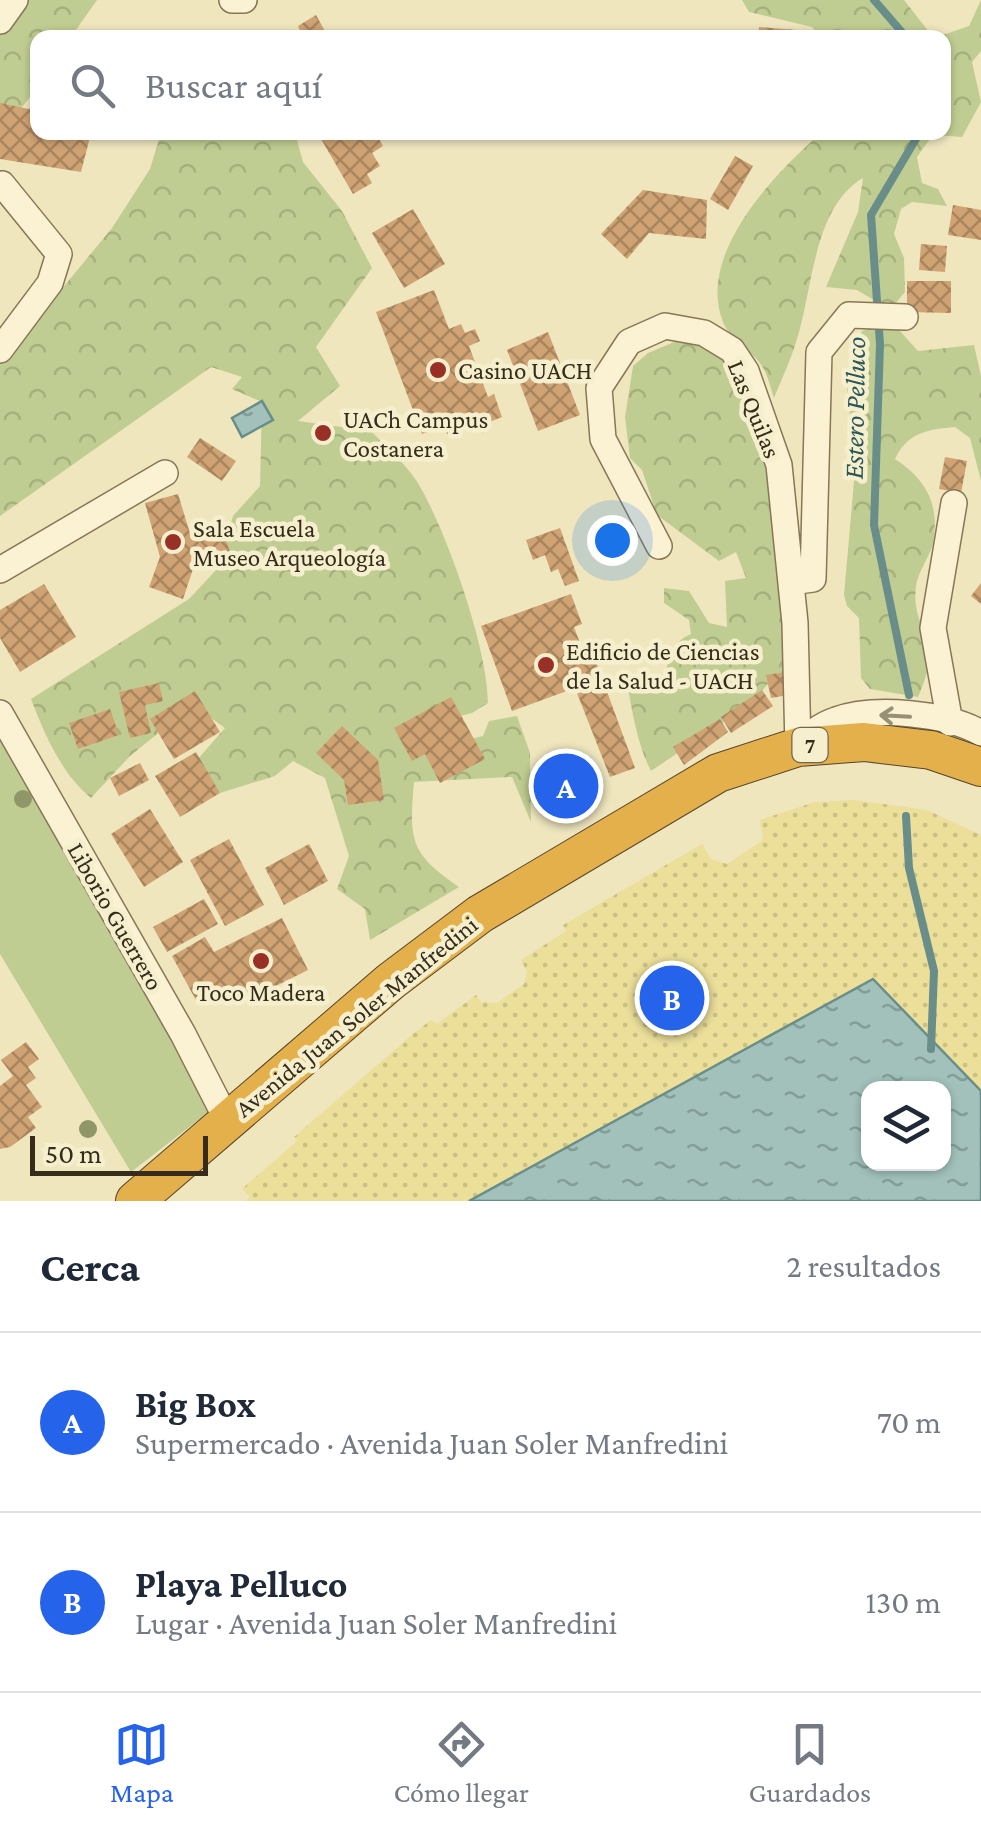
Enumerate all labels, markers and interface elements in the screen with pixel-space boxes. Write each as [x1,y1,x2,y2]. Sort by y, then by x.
search box [30,30,951,140]
icon: search [65,58,120,113]
text: Buscar aquí [145,64,322,106]
water label: Estero Pelluco [838,336,871,480]
street label: Las Quilas [723,356,786,462]
place label: Casino UACH [458,357,592,384]
marker: Casino UACH [427,359,449,381]
place label: UACh Campus Costanera [343,406,488,462]
marker: UACh Campus Costanera [312,422,334,444]
place label: Sala Escuela Museo Arqueología [193,515,386,572]
your location [587,515,638,566]
marker: Sala Escuela Museo Arqueología [162,531,184,553]
place label: Edificio de Ciencias de la Salud - UACH [566,638,759,694]
marker: Edificio de Ciencias de la Salud - UACH [535,654,557,676]
one-way arrow [879,706,911,725]
road number: 7 [792,728,828,762]
pin: A [534,748,598,824]
street label: Liborio Guerrero [62,838,169,995]
street label: Avenida Juan Soler Manfredini [230,910,483,1123]
marker: Toco Madera [250,950,272,972]
pin: B [640,960,704,1036]
place label: Toco Madera [197,979,326,1006]
map controls [861,1081,951,1171]
button: layers [861,1081,951,1171]
scale bar [30,1131,208,1176]
text: 50 m [45,1138,102,1169]
text: Cerca [40,1243,140,1290]
text: 2 resultados [787,1248,941,1284]
text: Big Box [135,1383,256,1425]
text: A [63,1404,82,1440]
text: 70 m [877,1404,941,1440]
text: Supermercado · Avenida Juan Soler Manfredini [135,1425,728,1461]
text: Playa Pelluco [135,1563,348,1605]
text: B [63,1584,82,1620]
text: 130 m [865,1584,941,1620]
text: Lugar · Avenida Juan Soler Manfredini [135,1605,617,1641]
tab: Mapa [110,1717,174,1808]
tab: Cómo llegar [394,1717,529,1808]
tab: Guardados [749,1717,871,1808]

